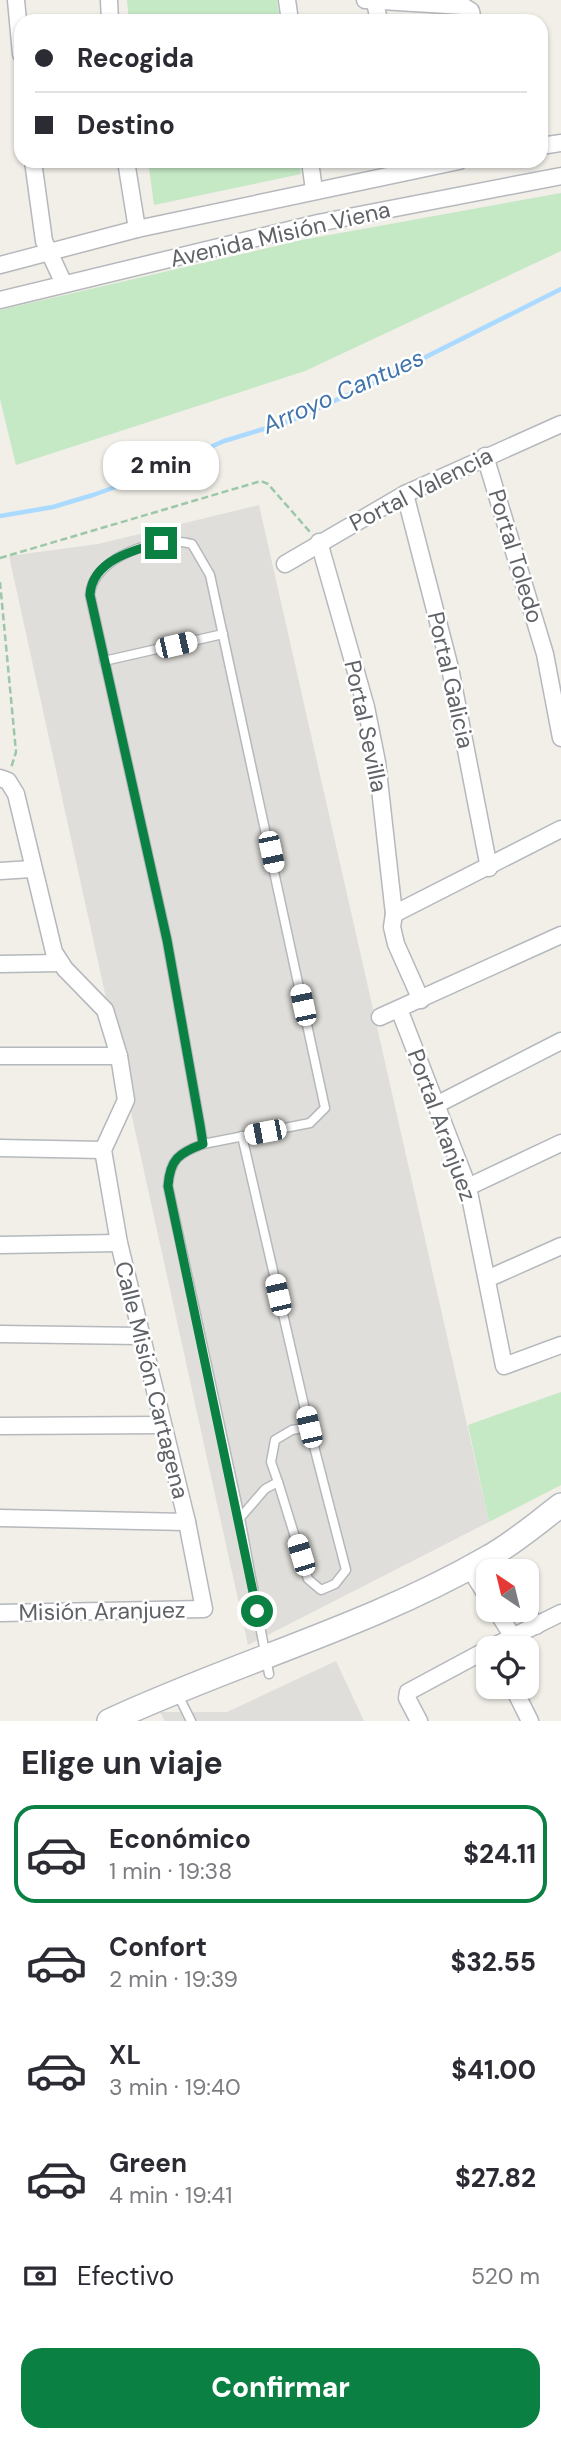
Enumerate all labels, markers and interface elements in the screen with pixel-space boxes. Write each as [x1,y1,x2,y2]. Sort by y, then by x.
text: Recogida [77,41,194,75]
text: Destino [77,108,175,142]
street label: Avenida Misión Viena [167,194,393,274]
water label: Arroyo Cantues [256,341,429,441]
street label: Portal Valencia [344,440,498,538]
callout: 2 min [103,442,219,490]
text: 2 min [130,450,192,480]
street label: Portal Toledo [481,485,551,627]
route end [145,527,177,559]
street label: Portal Galicia [421,609,481,751]
car [154,630,199,660]
street label: Portal Sevilla [337,657,395,795]
car [257,829,286,875]
car [289,982,318,1028]
street label: Portal Aranjuez [401,1045,483,1205]
car [243,1118,288,1146]
street label: Calle Misión Cartagena [108,1258,196,1502]
car [264,1272,293,1318]
car [295,1404,324,1450]
car [285,1532,318,1578]
north arrow [476,1559,539,1622]
map controls [476,1559,539,1699]
street label: Misión Aranjuez [18,1595,186,1627]
route start [241,1595,273,1627]
button: locate [476,1636,539,1699]
text: Elige un viaje [21,1742,223,1784]
text: Económico [109,1822,251,1856]
icon: car [25,1823,88,1886]
text: $24.11 [463,1837,536,1871]
text: 1 min · 19:38 [109,1856,232,1886]
text: Confort [109,1930,207,1964]
icon: car [25,1931,88,1994]
text: $32.55 [450,1945,536,1979]
text: 2 min · 19:39 [109,1964,238,1994]
text: XL [109,2038,141,2072]
icon: car [25,2039,88,2102]
text: $41.00 [451,2053,536,2087]
text: 3 min · 19:40 [109,2072,241,2102]
text: Green [109,2146,187,2180]
icon: car [25,2147,88,2210]
text: $27.82 [455,2161,536,2195]
text: 4 min · 19:41 [109,2180,233,2210]
icon: cash [21,2257,59,2295]
text: Efectivo [77,2259,174,2293]
text: 520 m [471,2261,540,2291]
button: Confirmar [21,2348,540,2428]

